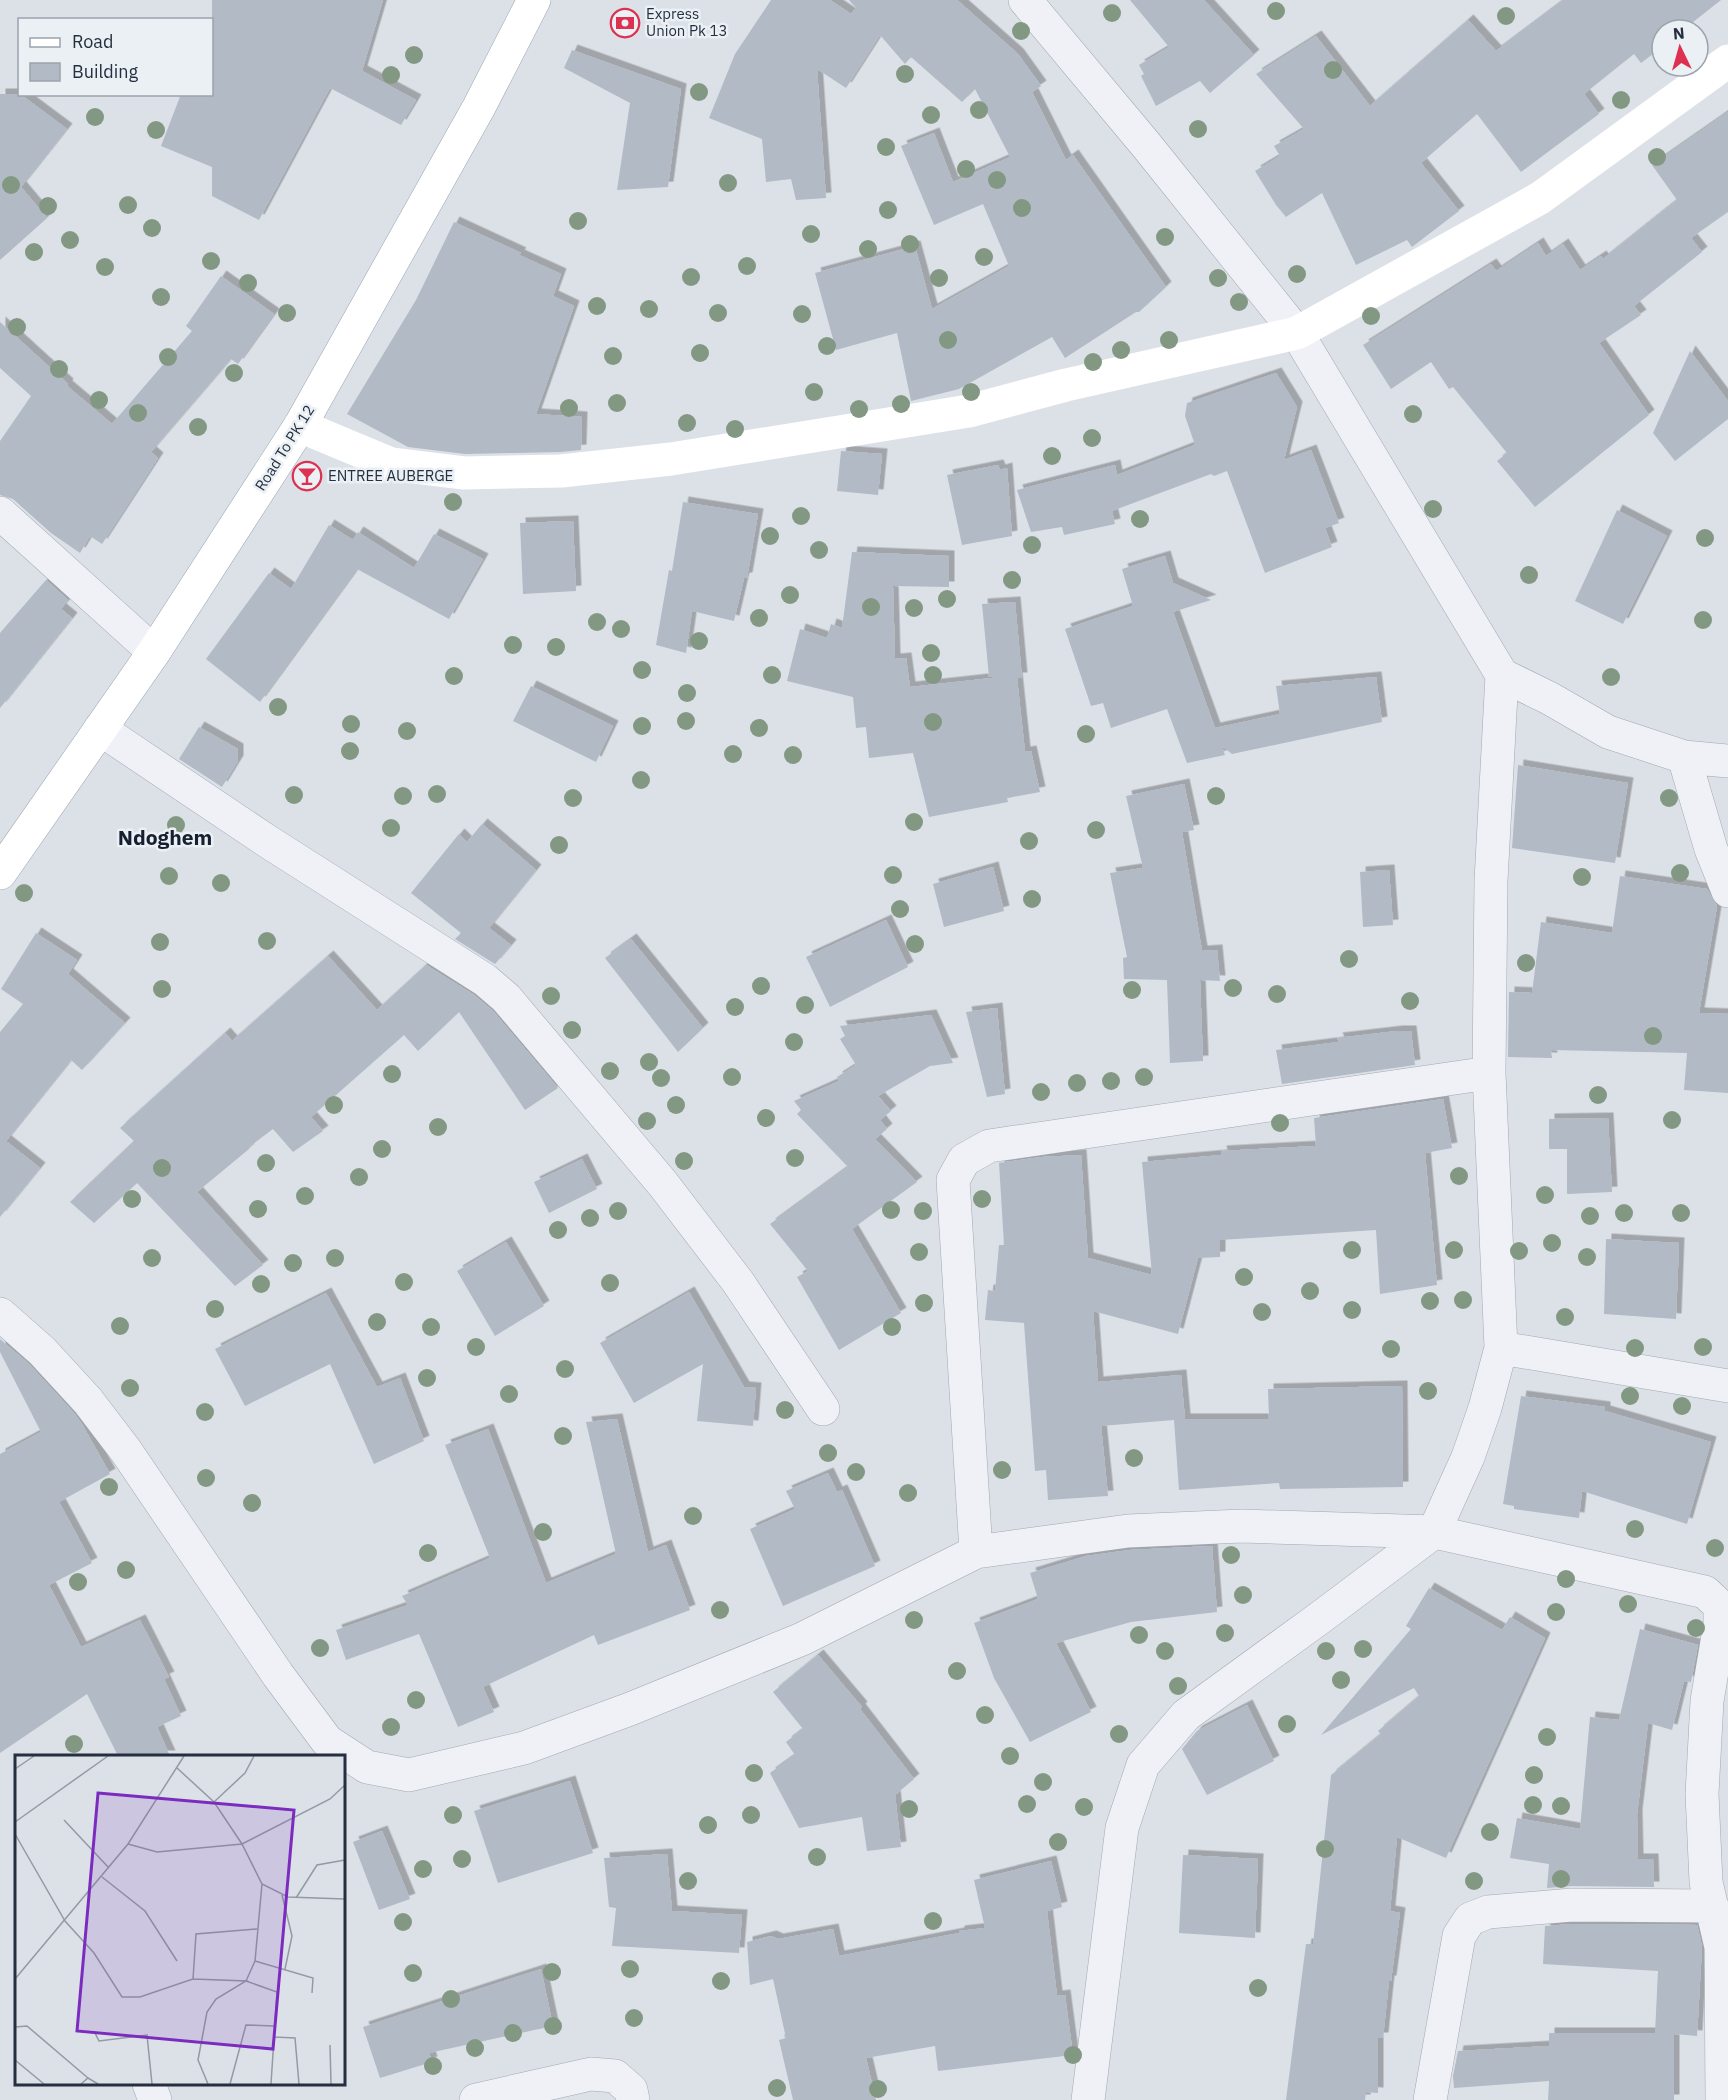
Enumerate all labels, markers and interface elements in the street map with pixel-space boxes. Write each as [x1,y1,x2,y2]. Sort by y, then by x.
place label: Express Union Pk 13 [646,4,727,40]
bank icon: Express Union Pk 13 [609,7,641,39]
legend [18,18,213,96]
north arrow [1650,18,1710,78]
text: N [1672,23,1685,44]
text: Road [72,30,113,53]
text: Building [72,60,139,83]
street label: Road To PK 12 [251,401,319,494]
bar icon: ENTREE AUBERGE [291,460,323,492]
place label: ENTREE AUBERGE [328,466,453,485]
district label: Ndoghem [118,823,212,851]
inset map [15,1755,345,2085]

